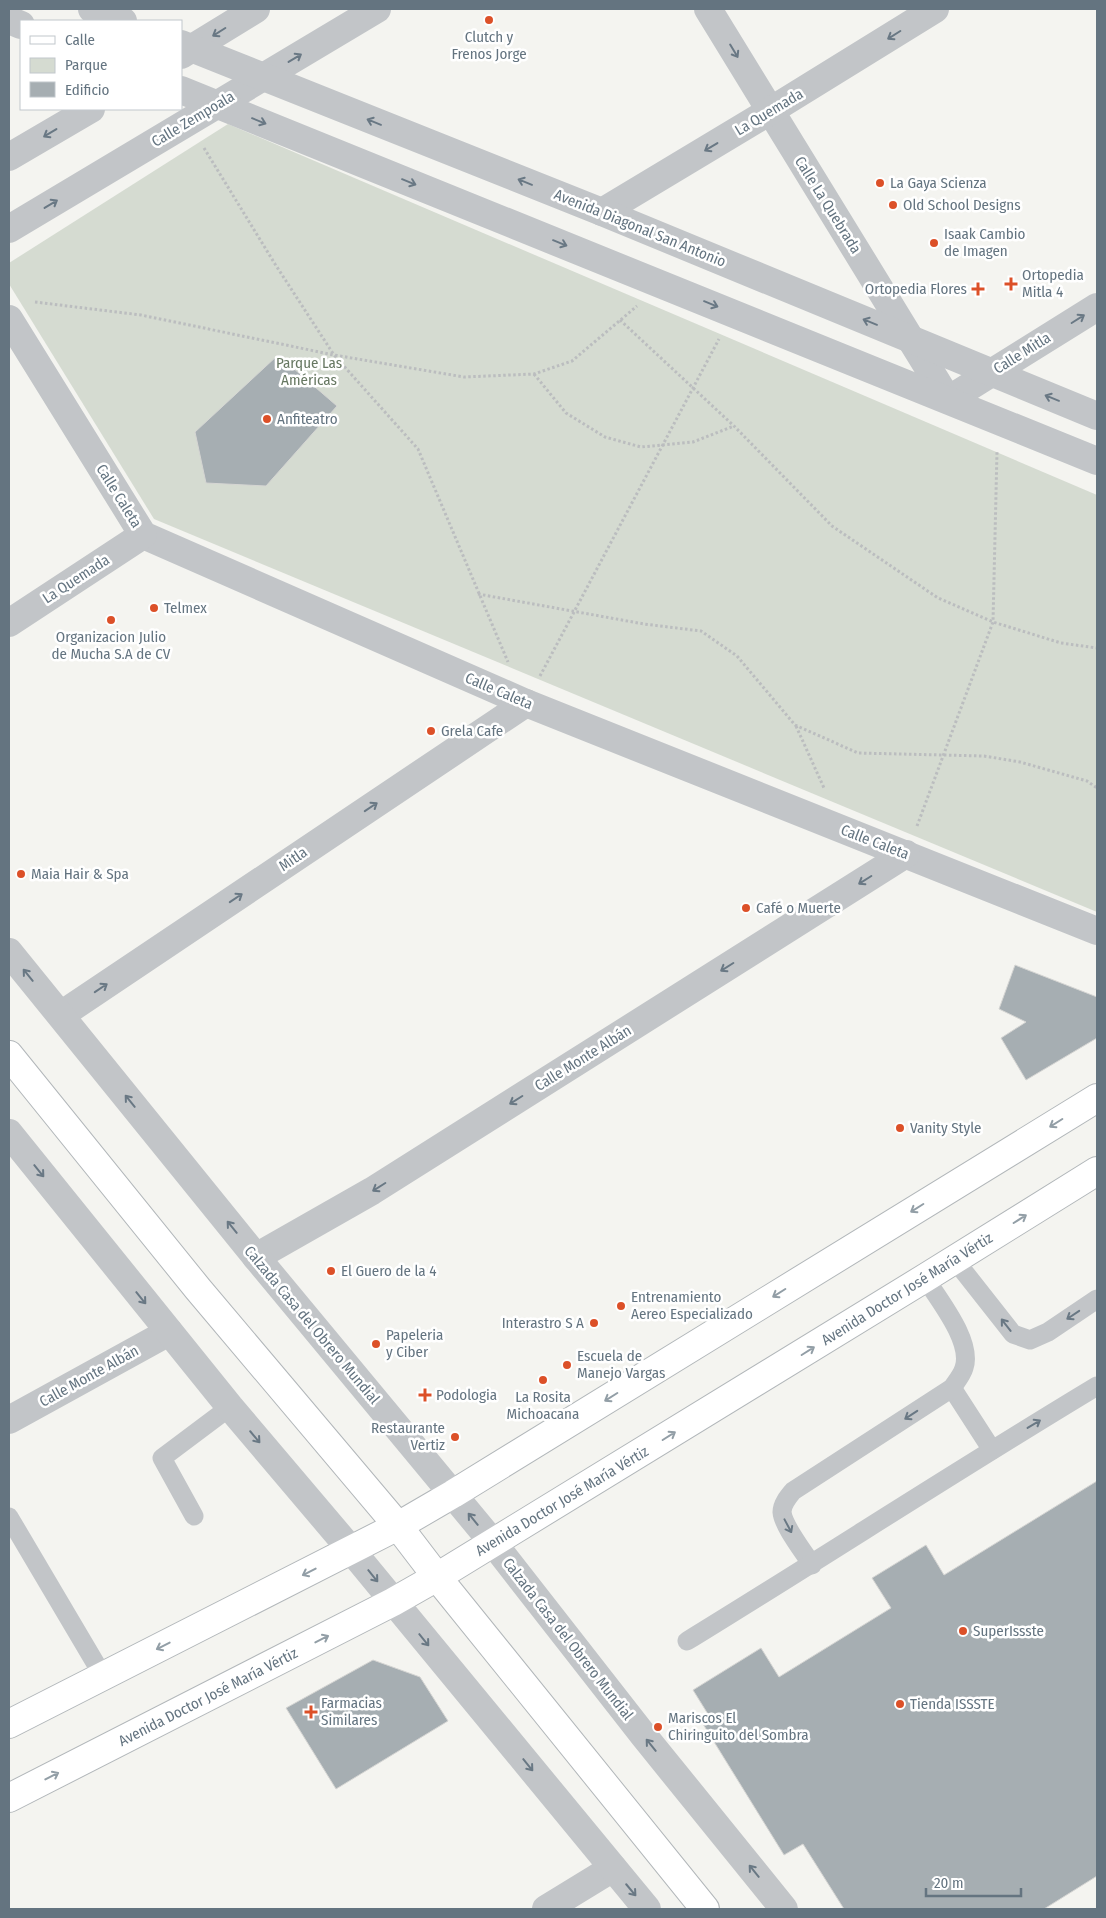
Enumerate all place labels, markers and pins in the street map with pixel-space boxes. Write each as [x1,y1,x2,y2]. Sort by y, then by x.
marker: Clutch y Frenos Jorge [483,14,495,26]
place label: Clutch y Frenos Jorge [451,28,527,63]
place label: La Gaya Scienza [890,174,987,192]
marker: La Gaya Scienza [874,177,886,189]
place label: Old School Designs [903,196,1021,214]
marker: Old School Designs [887,199,899,211]
place label: Isaak Cambio de Imagen [944,225,1025,260]
marker: Isaak Cambio de Imagen [928,237,940,249]
place label: Ortopedia Mitla 4 [1022,266,1084,301]
marker: Ortopedia Mitla 4 [1004,277,1018,291]
place label: Ortopedia Flores [865,280,967,298]
marker: Ortopedia Flores [971,282,985,296]
place label: Anfiteatro [277,410,338,428]
marker: Anfiteatro [261,413,273,425]
place label: Telmex [164,599,207,617]
marker: Telmex [148,602,160,614]
marker: Organizacion Julio de Mucha S.A de CV [105,614,117,626]
place label: Organizacion Julio de Mucha S.A de CV [51,628,171,663]
place label: Grela Cafe [441,722,503,740]
marker: Grela Cafe [425,725,437,737]
place label: Maia Hair & Spa [31,865,129,883]
marker: Maia Hair & Spa [15,868,27,880]
place label: Café o Muerte [756,899,841,917]
marker: Café o Muerte [740,902,752,914]
place label: Vanity Style [910,1119,981,1137]
marker: Vanity Style [894,1122,906,1134]
place label: El Guero de la 4 [341,1262,437,1280]
marker: El Guero de la 4 [325,1265,337,1277]
place label: Entrenamiento Aereo Especializado [631,1288,753,1323]
marker: Entrenamiento Aereo Especializado [615,1300,627,1312]
place label: Interastro S A [502,1314,584,1332]
marker: Interastro S A [588,1317,600,1329]
place label: Papeleria y Ciber [386,1326,443,1361]
marker: Papeleria y Ciber [370,1338,382,1350]
place label: Escuela de Manejo Vargas [577,1347,665,1382]
marker: Escuela de Manejo Vargas [561,1359,573,1371]
marker: La Rosita Michoacana [537,1374,549,1386]
place label: Podologia [436,1386,497,1404]
marker: Podologia [418,1388,432,1402]
place label: La Rosita Michoacana [507,1388,579,1423]
place label: Restaurante Vertiz [371,1419,445,1454]
marker: Restaurante Vertiz [449,1431,461,1443]
place label: SuperIssste [973,1622,1044,1640]
marker: SuperIssste [957,1625,969,1637]
place label: Farmacias Similares [321,1694,382,1729]
place label: Tienda ISSSTE [910,1695,995,1713]
marker: Tienda ISSSTE [894,1698,906,1710]
marker: Farmacias Similares [305,1706,317,1718]
place label: Mariscos El Chiringuito del Sombra [668,1709,809,1744]
marker: Mariscos El Chiringuito del Sombra [652,1721,664,1733]

